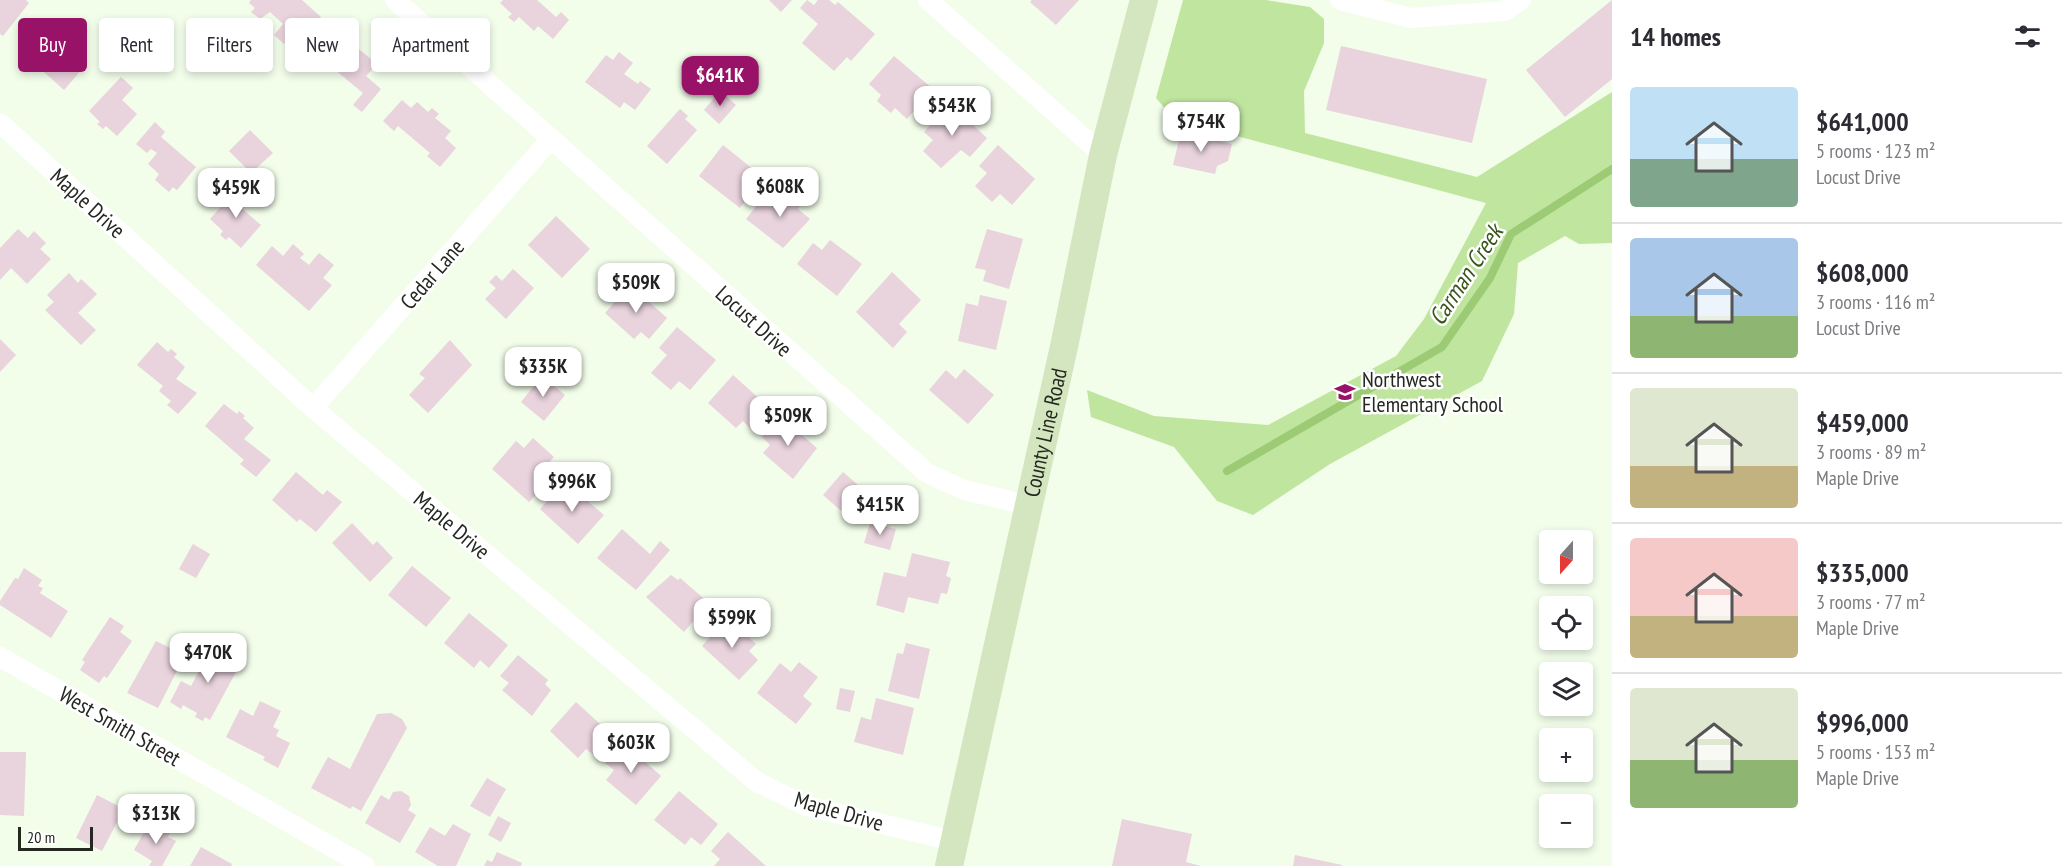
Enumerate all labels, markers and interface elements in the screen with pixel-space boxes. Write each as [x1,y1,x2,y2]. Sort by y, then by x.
chip: Buy [18,18,87,72]
chip: Rent [99,18,174,72]
chip: Filters [186,18,273,72]
chip: New [285,18,359,72]
chip: Apartment [371,18,490,72]
text: 14 homes [1630,20,1721,53]
icon: filters [2011,20,2044,53]
pin: $641K [678,56,762,107]
text: $641K [696,62,744,88]
pin: $543K [910,86,994,137]
text: $543K [928,92,976,118]
pin: $754K [1159,102,1243,153]
text: $641,000 [1816,105,1909,138]
text: $754K [1177,108,1225,134]
icon: home [1678,111,1750,183]
text: 5 rooms · 123 m² [1816,138,1935,164]
street label: Maple Drive [45,162,131,244]
text: Locust Drive [1816,164,1901,190]
pin: $608K [738,167,822,218]
pin: $459K [194,168,278,219]
text: $608K [756,173,804,199]
text: $459K [212,174,260,200]
water label: Carman Creek [1422,216,1511,331]
street label: Cedar Lane [394,233,470,315]
text: $608,000 [1816,256,1909,289]
icon: home [1678,262,1750,334]
pin: $509K [594,263,678,314]
text: $509K [612,269,660,295]
street label: Locust Drive [710,279,798,363]
text: 3 rooms · 116 m² [1816,289,1935,315]
text: Locust Drive [1816,315,1901,341]
pin: $335K [501,347,585,398]
text: $335K [519,353,567,379]
street label: County Line Road [1017,365,1073,500]
place label: Northwest Elementary School [1362,365,1504,418]
school or university icon: Northwest Elementary School [1333,380,1357,404]
pin: $509K [746,396,830,447]
text: $509K [764,402,812,428]
text: $459,000 [1816,406,1909,439]
icon: home [1678,412,1750,484]
text: 3 rooms · 89 m² [1816,439,1926,465]
pin: $996K [530,462,614,513]
text: Maple Drive [1816,465,1899,491]
text: $996K [548,468,596,494]
street label: Maple Drive [408,485,496,565]
pin: $415K [838,485,922,536]
text: $415K [856,491,904,517]
north arrow [1539,530,1593,584]
map controls [1539,530,1593,848]
text: $335,000 [1816,556,1909,589]
icon: home [1678,562,1750,634]
text: 3 rooms · 77 m² [1816,589,1926,615]
button: locate [1539,596,1593,650]
pin: $599K [690,598,774,649]
text: $599K [708,604,756,630]
text: Maple Drive [1816,615,1899,641]
pin: $470K [166,633,250,684]
text: $470K [184,639,232,665]
button: layers [1539,662,1593,716]
street label: West Smith Street [54,680,186,772]
text: $996,000 [1816,706,1909,739]
icon: home [1678,712,1750,784]
pin: $603K [589,723,673,774]
button: + [1539,728,1593,782]
text: $603K [607,729,655,755]
text: 5 rooms · 153 m² [1816,739,1935,765]
text: Maple Drive [1816,765,1899,791]
street label: Maple Drive [791,785,887,837]
pin: $313K [114,794,198,845]
button: − [1539,794,1593,848]
text: $313K [132,800,180,826]
scale bar [18,824,93,852]
text: 20 m [27,827,55,847]

